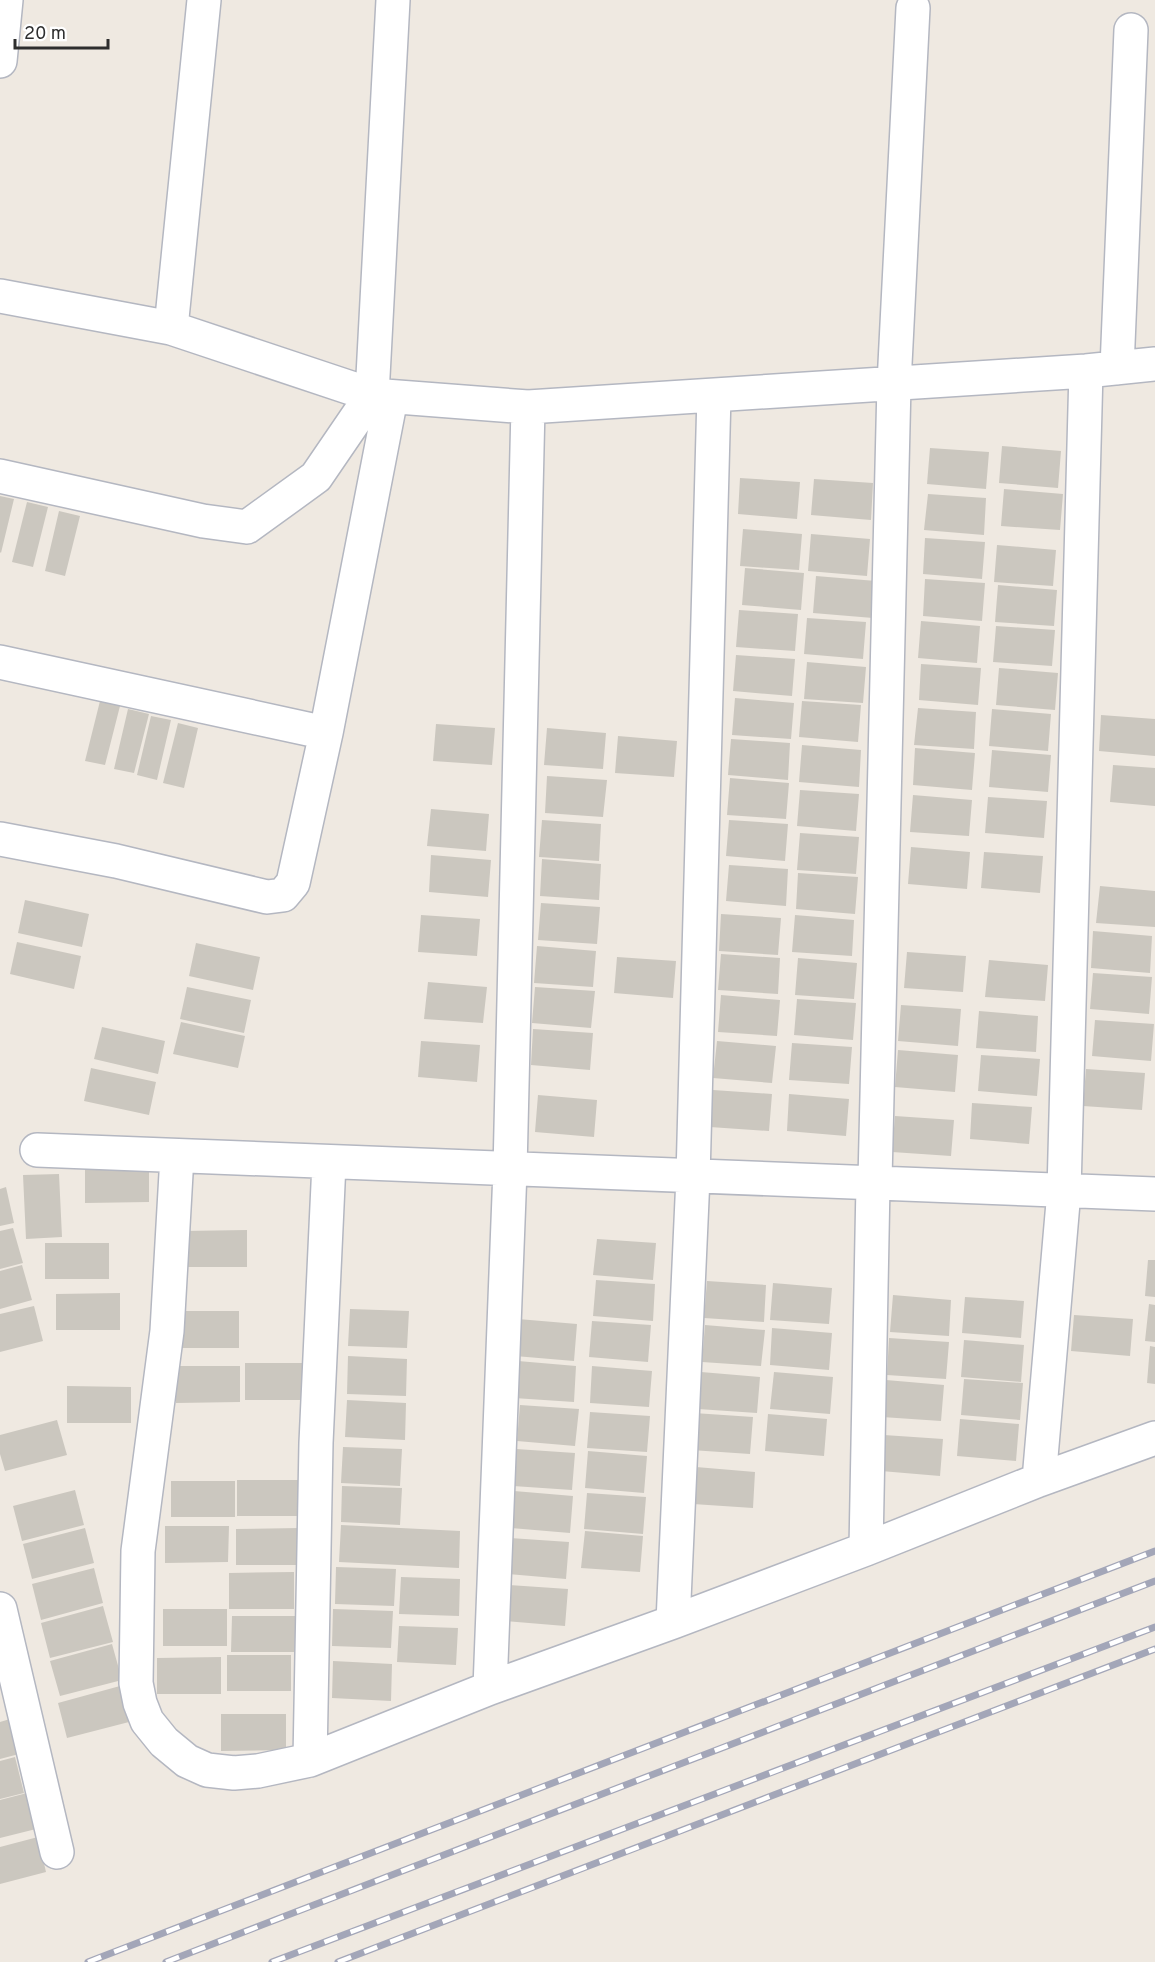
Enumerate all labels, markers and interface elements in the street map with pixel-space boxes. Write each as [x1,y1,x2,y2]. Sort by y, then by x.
scale bar [15,12,108,50]
text: 20 m [24,23,66,46]

